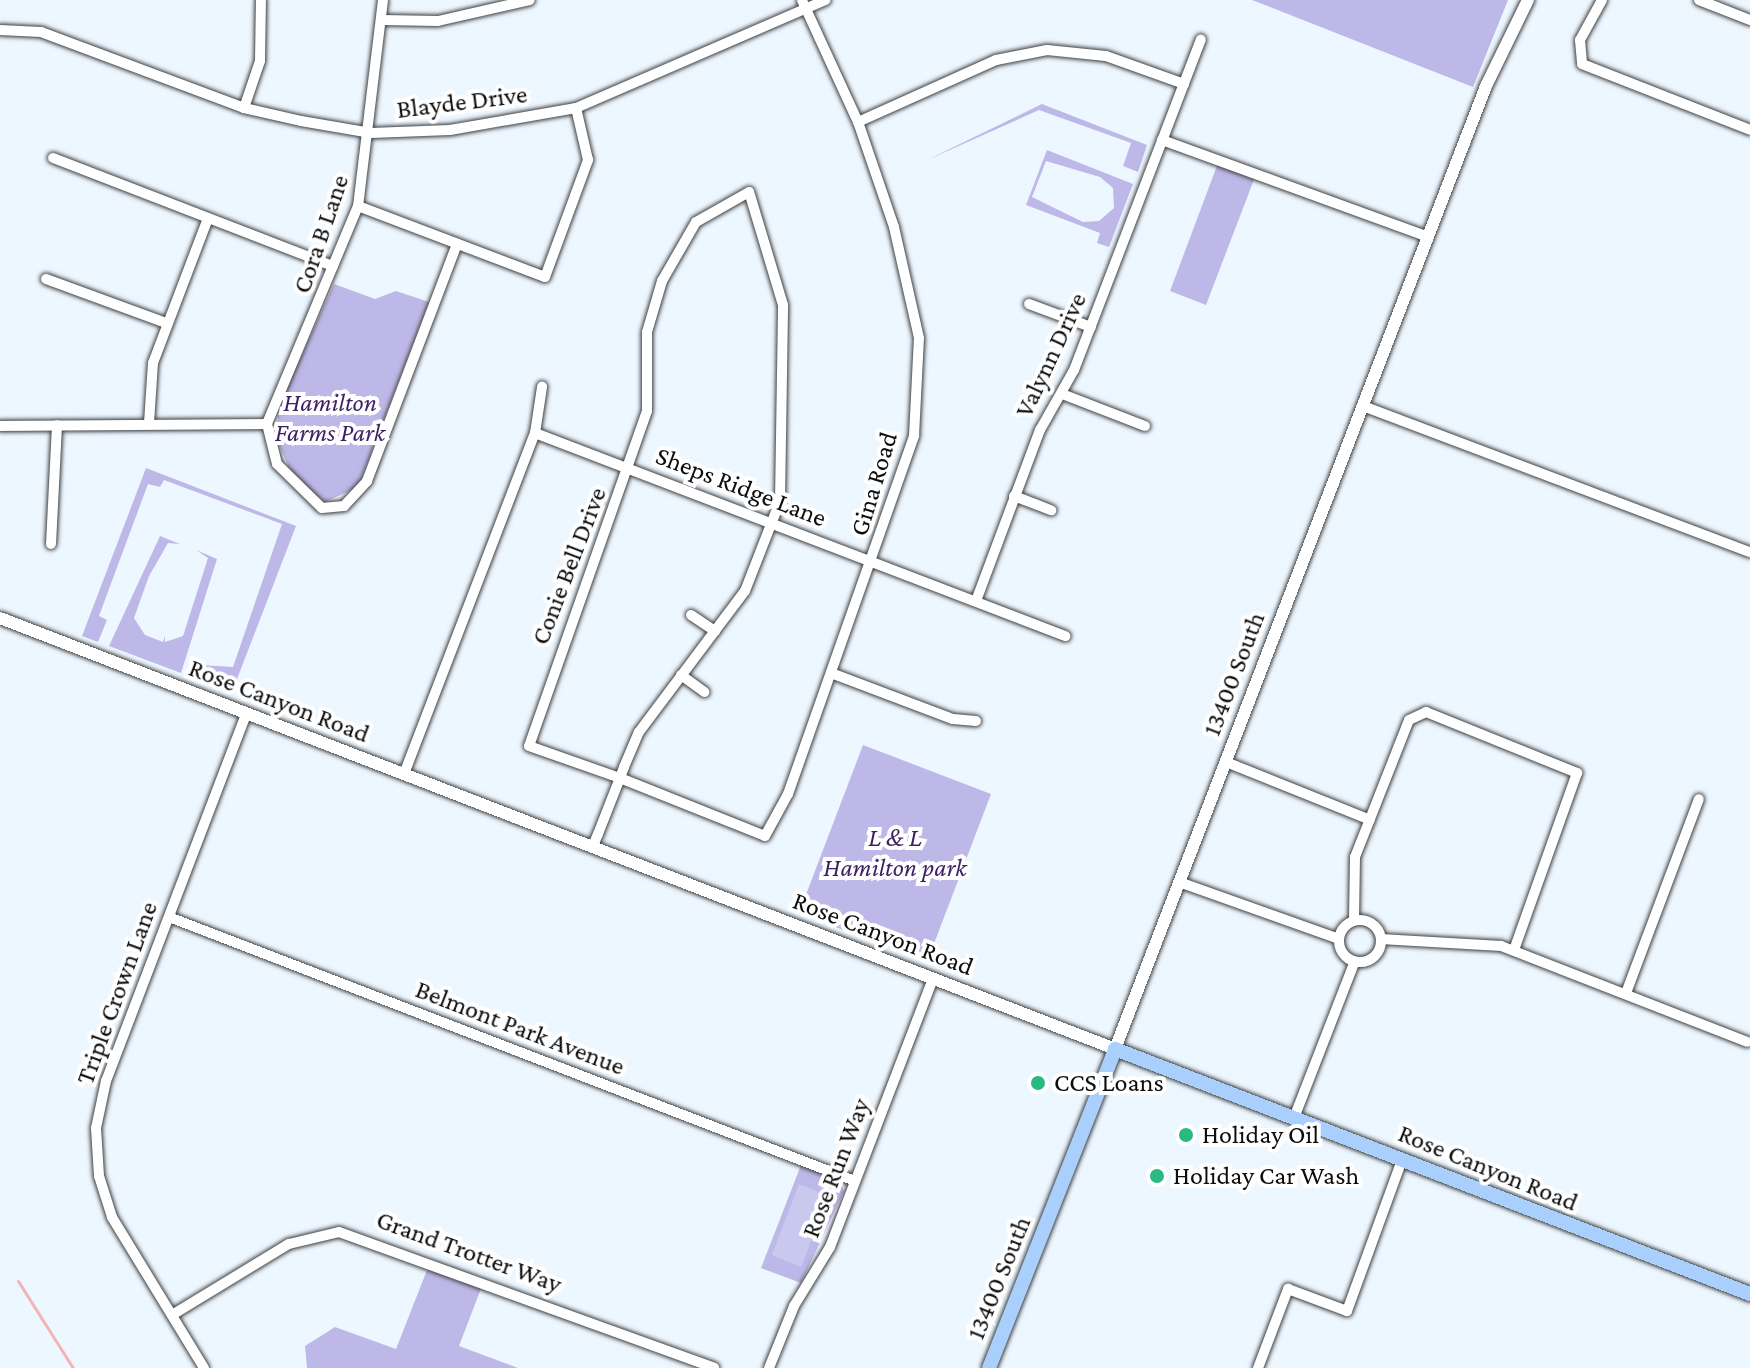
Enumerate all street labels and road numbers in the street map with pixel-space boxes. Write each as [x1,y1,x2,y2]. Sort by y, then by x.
street label: Blayde Drive [395,79,529,125]
street label: Cora B Lane [286,171,356,297]
street label: Valynn Drive [1009,288,1093,422]
street label: Gina Road [843,428,905,540]
street label: Sheps Ridge Lane [651,440,831,534]
street label: Conie Bell Drive [525,483,613,649]
street label: 13400 South [1196,608,1272,740]
street label: Rose Canyon Road [184,652,374,750]
street label: Rose Canyon Road [788,885,978,983]
street label: Triple Crown Lane [69,897,165,1089]
street label: Belmont Park Avenue [411,974,629,1082]
street label: Rose Run Way [795,1094,877,1242]
street label: Rose Canyon Road [1394,1118,1582,1218]
street label: Grand Trotter Way [372,1204,566,1300]
street label: 13400 South [960,1212,1038,1344]

